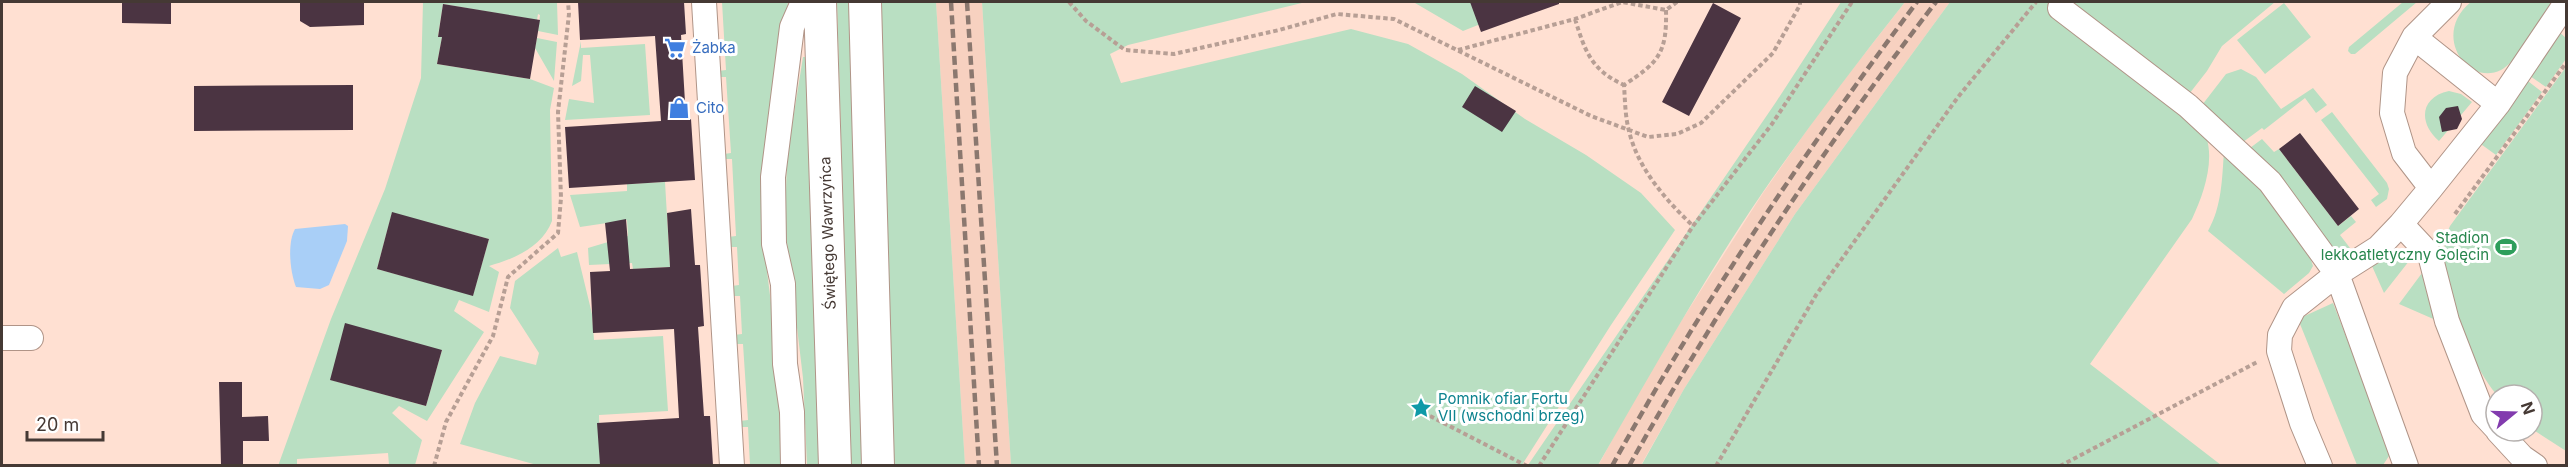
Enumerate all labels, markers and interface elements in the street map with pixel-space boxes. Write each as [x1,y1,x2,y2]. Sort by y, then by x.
supermarket icon: Żabka [663,36,687,60]
place label: Żabka [692,38,736,57]
shop icon: Cito [667,96,691,120]
place label: Cito [696,98,724,117]
street label: Świętego Wawrzyńca [815,156,840,310]
place label: Stadion lekkoatletyczny Golęcin [2321,228,2489,264]
sports icon: Stadion lekkoatletyczny Golęcin [2494,235,2518,259]
north arrow [2484,383,2544,443]
place label: Pomnik ofiar Fortu VII (wschodni brzeg) [1438,389,1585,425]
place icon: Pomnik ofiar Fortu VII (wschodni brzeg) [1409,396,1433,420]
text: N [2517,399,2540,417]
scale bar [27,404,104,442]
text: 20 m [36,414,79,435]

